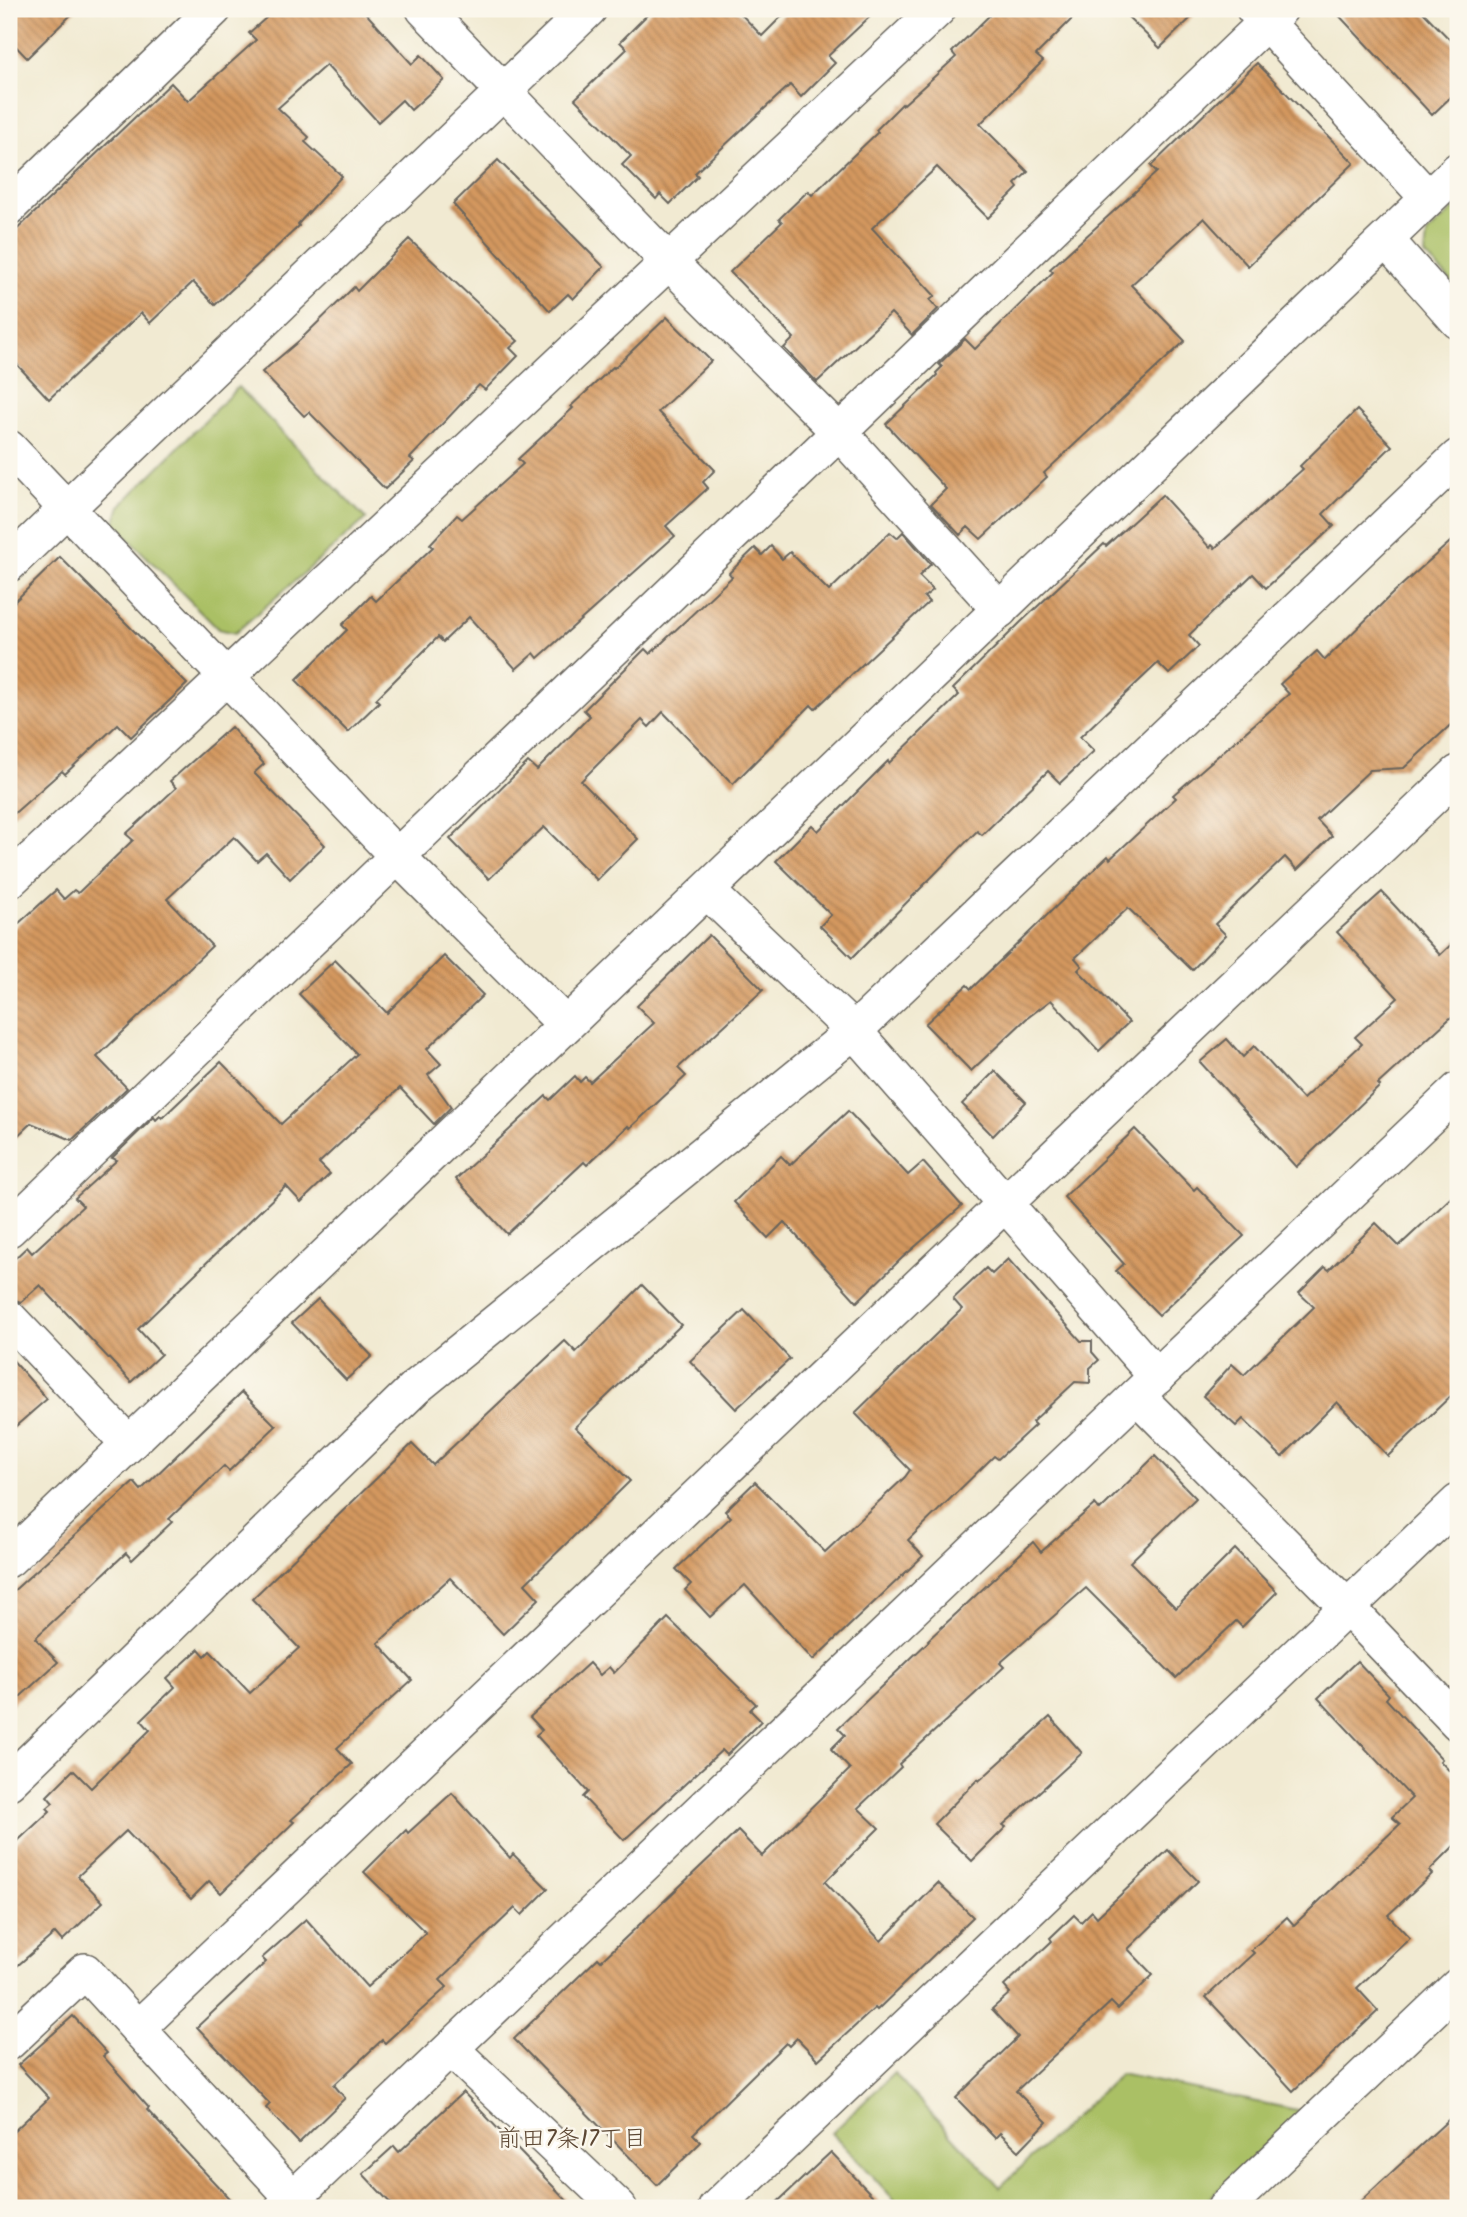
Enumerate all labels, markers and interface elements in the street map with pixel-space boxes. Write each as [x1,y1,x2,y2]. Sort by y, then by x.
district label: 前田7条17丁目 [497,2120,647,2159]

